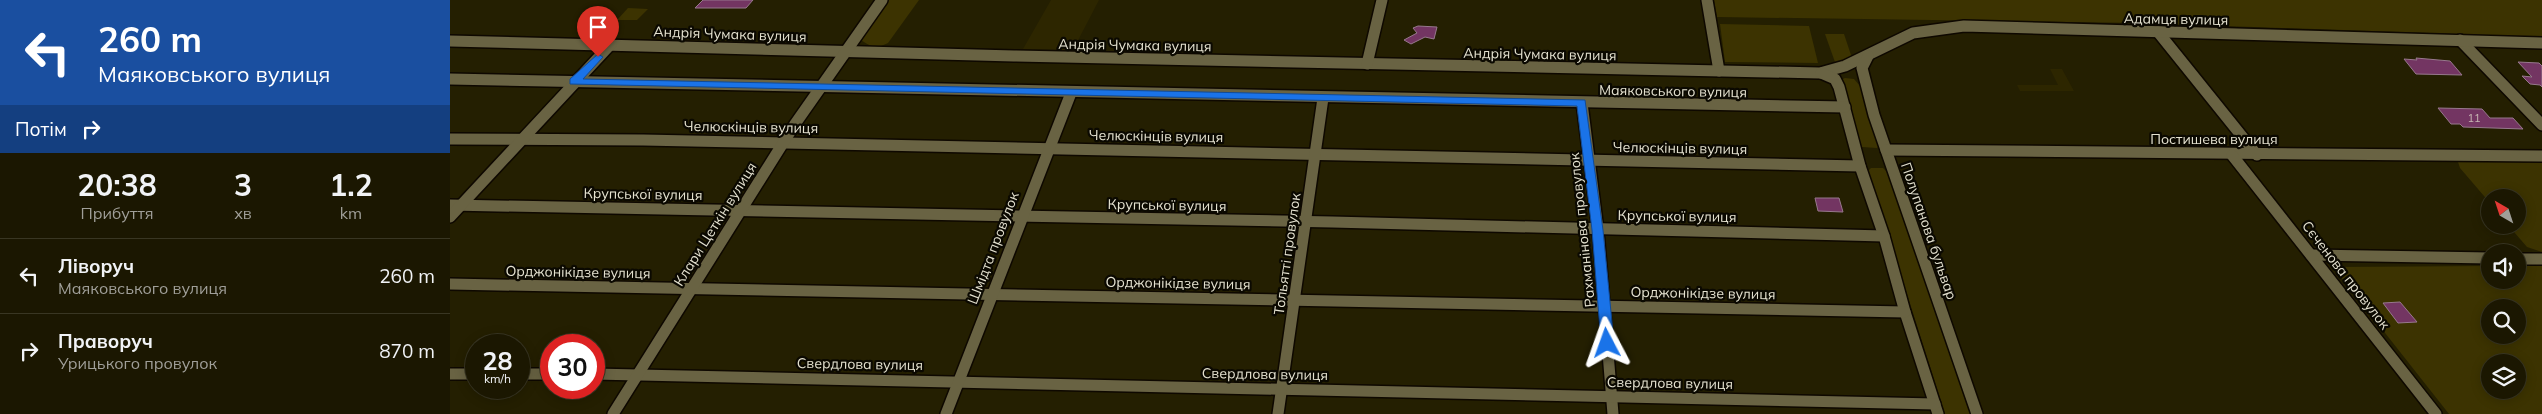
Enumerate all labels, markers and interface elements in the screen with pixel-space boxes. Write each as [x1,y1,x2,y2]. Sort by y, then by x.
pin [577,6,619,57]
street label: Адамця вулиця [2124,9,2228,29]
icon: arrive [584,13,612,41]
text: 260 m [98,17,202,61]
icon: left [15,20,80,85]
street label: Андрія Чумака вулиця [653,22,807,46]
street label: Андрія Чумака вулиця [1058,35,1212,55]
street label: Андрія Чумака вулиця [1463,44,1617,64]
text: Маяковського вулиця [98,60,330,88]
street label: Маяковського вулиця [1599,81,1747,101]
house number: 11 [2467,111,2481,125]
icon: right [77,115,105,143]
text: Потім [15,117,67,141]
street label: Челюскінців вулиця [684,117,818,137]
street label: Челюскінців вулиця [1089,126,1223,146]
street label: Постишева вулиця [2150,130,2278,148]
street label: Челюскінців вулиця [1613,138,1747,158]
street label: Рахманінова провулок [1565,151,1599,308]
street label: Клари Цеткін вулиця [670,159,760,289]
street label: Полупанова бульвар [1897,160,1961,302]
text: 20:38 [77,166,157,204]
text: 3 [234,166,252,204]
text: 1.2 [329,166,373,204]
street label: Крупської вулиця [583,184,703,204]
street label: Шмідта провулок [963,189,1023,307]
north arrow [2481,189,2526,234]
map controls [2481,189,2526,399]
street label: Тольятті провулок [1270,191,1305,316]
street label: Крупської вулиця [1107,195,1227,215]
text: Прибуття [81,203,153,223]
text: хв [234,203,252,223]
text: km [340,203,362,223]
street label: Крупської вулиця [1617,206,1737,226]
street label: Сєченова провулок [2298,217,2394,333]
button: sound [2481,244,2526,289]
text: Ліворуч [58,254,134,278]
icon: left [15,262,43,290]
street label: Орджонікідзе вулиця [505,262,651,282]
text: 260 m [379,264,435,288]
street label: Орджонікідзе вулиця [1105,273,1251,293]
text: Маяковського вулиця [58,278,227,298]
street label: Орджонікідзе вулиця [1630,283,1776,303]
button: search [2481,299,2526,344]
position arrow [1580,316,1632,368]
text: Праворуч [58,329,153,353]
speed limit sign: 30 [540,334,605,399]
icon: right [15,337,43,365]
text: 870 m [379,339,435,363]
text: 28 [482,345,513,376]
text: Урицького провулок [58,353,217,373]
street label: Свердлова вулиця [797,354,923,374]
button: layers [2481,354,2526,399]
street label: Свердлова вулиця [1202,364,1328,384]
text: km/h [484,371,511,386]
street label: Свердлова вулиця [1607,373,1733,393]

